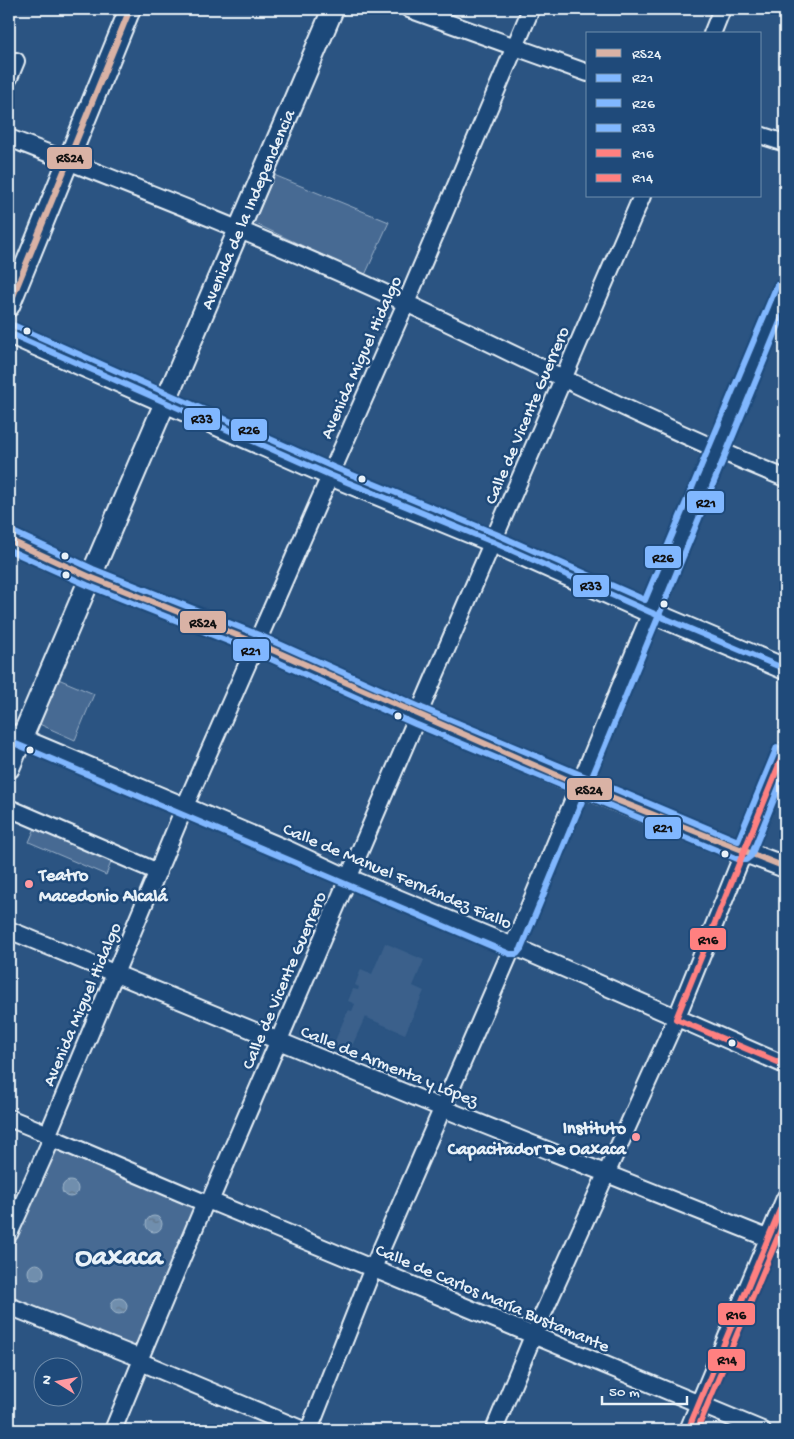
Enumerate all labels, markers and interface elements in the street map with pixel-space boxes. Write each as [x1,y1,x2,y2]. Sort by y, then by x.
legend [586,32,762,198]
text: RS24 [632,46,661,64]
text: R21 [632,70,653,88]
text: R26 [632,96,655,114]
street label: Avenida de la Independencia [198,106,301,313]
text: R33 [632,120,656,138]
line badge: RS24 [46,146,93,170]
text: R16 [632,146,654,164]
text: RS24 [55,151,84,168]
text: R14 [632,170,653,188]
street label: Avenida Miguel Hidalgo [317,273,408,443]
street label: Calle de Vicente Guerrero [481,324,575,508]
unlabelled marker [22,326,32,336]
line badge: R33 [183,407,221,431]
text: R33 [190,412,213,429]
line badge: R26 [230,418,268,442]
text: R26 [237,423,261,440]
unlabelled marker [357,474,367,484]
line badge: R21 [686,490,725,514]
text: R21 [695,496,716,513]
line badge: R26 [644,545,682,569]
unlabelled marker [60,551,70,561]
text: R26 [651,551,675,568]
unlabelled marker [61,570,71,580]
line badge: R33 [572,574,610,598]
text: R33 [579,579,602,596]
unlabelled marker [659,599,669,609]
line badge: RS24 [179,610,227,634]
text: RS24 [188,616,217,633]
line badge: R21 [232,638,270,662]
text: R21 [240,644,261,661]
unlabelled marker [393,711,403,721]
unlabelled marker [25,745,35,755]
line badge: RS24 [566,777,613,801]
text: RS24 [574,783,603,800]
line badge: R21 [644,816,682,840]
street label: Calle de Manuel Fernández Fiallo [279,819,515,935]
text: R21 [652,821,673,838]
unlabelled marker [720,849,730,859]
place label: Teatro Macedonio Alcalá [37,866,168,908]
marker: Teatro Macedonio Alcalá [23,878,35,890]
street label: Calle de Vicente Guerrero [238,889,332,1073]
street label: Avenida Miguel Hidalgo [39,920,127,1090]
line badge: R16 [689,927,727,951]
text: R16 [697,933,719,950]
street label: Calle de Armenta y López [297,1022,482,1113]
unlabelled marker [727,1038,737,1048]
place label: Instituto Capacitador De Oaxaca [447,1119,627,1161]
marker: Instituto Capacitador De Oaxaca [630,1131,642,1143]
street label: Calle de Carlos María Bustamante [372,1240,613,1359]
district label: Oaxaca [75,1242,164,1275]
line badge: R16 [717,1302,756,1326]
text: R16 [725,1308,747,1325]
line badge: R14 [707,1348,746,1372]
text: R14 [716,1353,737,1370]
north arrow [32,1356,82,1406]
text: N [38,1374,57,1386]
scale bar [602,1374,686,1406]
text: 50 m [609,1384,640,1402]

